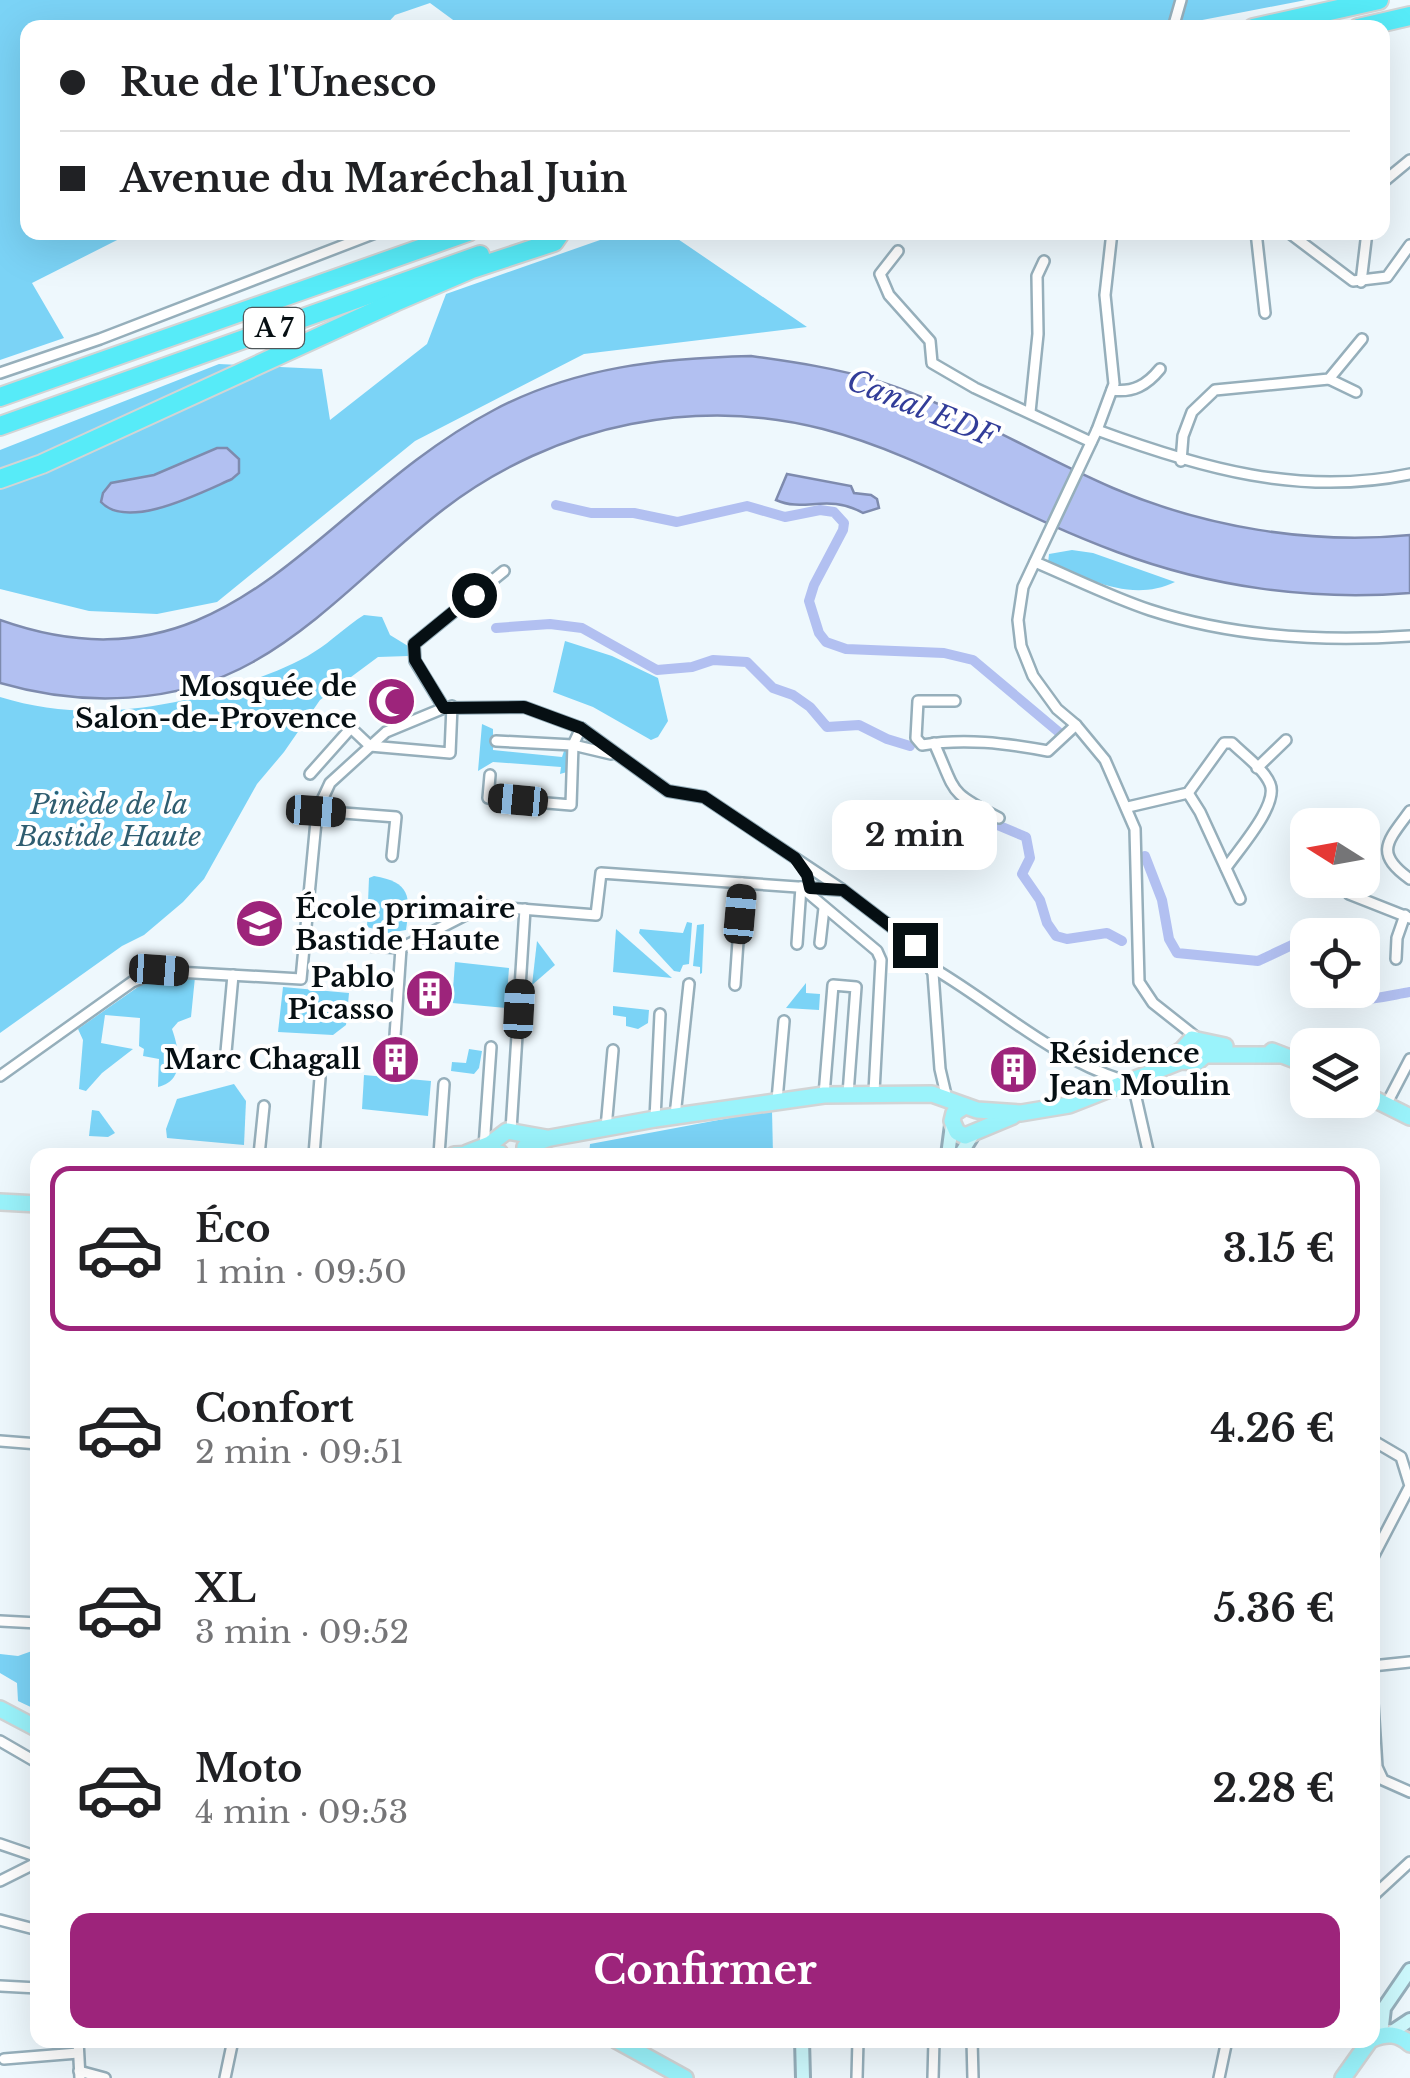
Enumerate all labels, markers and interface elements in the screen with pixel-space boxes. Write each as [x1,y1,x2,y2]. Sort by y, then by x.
text: Rue de l'Unesco [120,59,437,106]
text: Avenue du Maréchal Juin [120,155,627,202]
road number: A 7 [244,308,304,348]
water label: Canal EDF [842,361,1004,456]
route start [452,573,497,618]
place label: Mosquée de Salon-de-Provence [75,669,357,736]
mosque icon: Mosquée de Salon-de-Provence [366,676,418,728]
car [487,782,549,818]
park label: Pinède de la Bastide Haute [16,787,201,854]
car [285,794,347,828]
callout: 2 min [832,800,998,870]
north arrow [1290,808,1380,898]
map controls [1290,808,1380,1118]
text: 2 min [865,815,964,855]
car [722,883,758,945]
place label: École primaire Bastide Haute [295,891,515,958]
school or university icon: École primaire Bastide Haute [234,898,286,950]
button: locate [1290,918,1380,1008]
route end [893,923,938,968]
car [128,953,190,987]
place label: Pablo Picasso [287,960,394,1027]
building icon: Pablo Picasso [403,967,455,1019]
car [502,978,536,1040]
button: layers [1290,1028,1380,1118]
building icon: Marc Chagall [370,1033,422,1085]
place label: Résidence Jean Moulin [1044,1036,1230,1103]
place label: Marc Chagall [164,1042,361,1077]
building icon: Résidence Jean Moulin [988,1043,1040,1095]
icon: car [75,1204,165,1294]
text: Éco [195,1205,271,1252]
text: 3.15 € [1223,1225,1335,1272]
text: 1 min · 09:50 [195,1252,407,1292]
icon: car [75,1384,165,1474]
text: Confort [195,1385,354,1432]
text: 4.26 € [1210,1405,1335,1452]
text: 2 min · 09:51 [195,1432,404,1472]
icon: car [75,1564,165,1654]
text: XL [195,1565,256,1612]
text: 5.36 € [1214,1585,1335,1632]
text: 3 min · 09:52 [195,1612,409,1652]
icon: car [75,1744,165,1834]
text: Moto [195,1745,302,1792]
text: 2.28 € [1212,1765,1335,1812]
text: 4 min · 09:53 [195,1792,408,1832]
button: Confirmer [70,1913,1340,2028]

